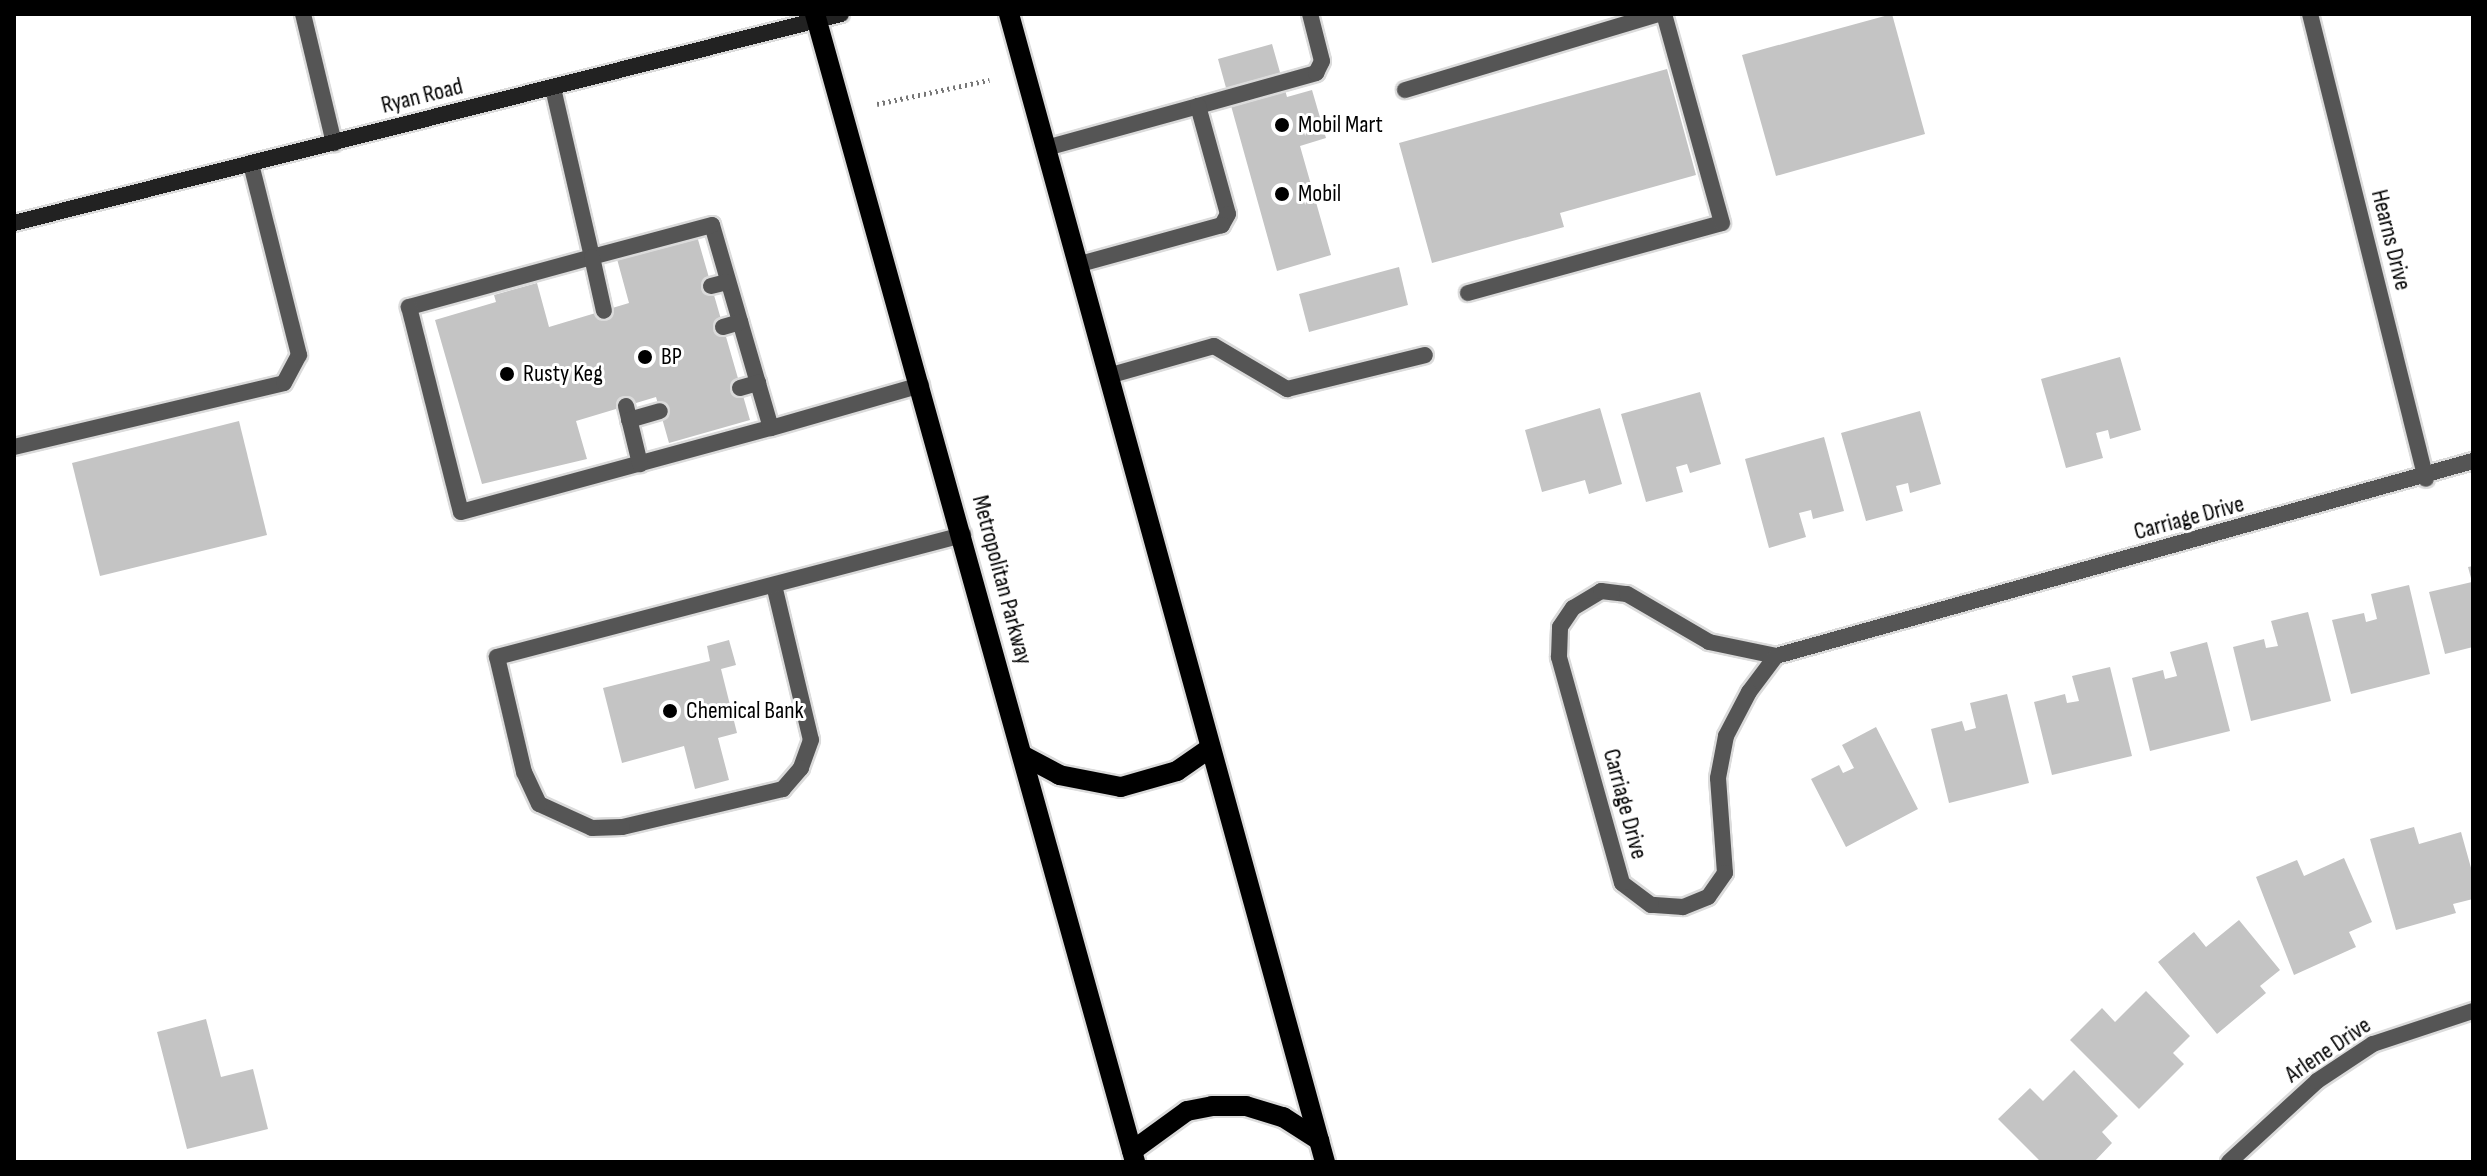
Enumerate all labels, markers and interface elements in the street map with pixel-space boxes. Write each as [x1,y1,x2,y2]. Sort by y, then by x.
street label: Ryan Road [378,72,466,120]
place label: Mobil Mart [1298,111,1383,139]
marker: Mobil Mart [1273,116,1291,134]
place label: Mobil [1298,180,1341,208]
marker: Mobil [1273,185,1291,203]
street label: Hearns Drive [2365,187,2417,293]
place label: BP [661,343,682,371]
marker: BP [636,348,654,366]
place label: Rusty Keg [523,360,603,388]
marker: Rusty Keg [498,365,516,383]
street label: Carriage Drive [2131,489,2247,547]
street label: Metropolitan Parkway [966,492,1038,668]
place label: Chemical Bank [686,697,804,725]
marker: Chemical Bank [661,702,679,720]
street label: Carriage Drive [1596,746,1654,862]
street label: Arlene Drive [2280,1011,2376,1089]

